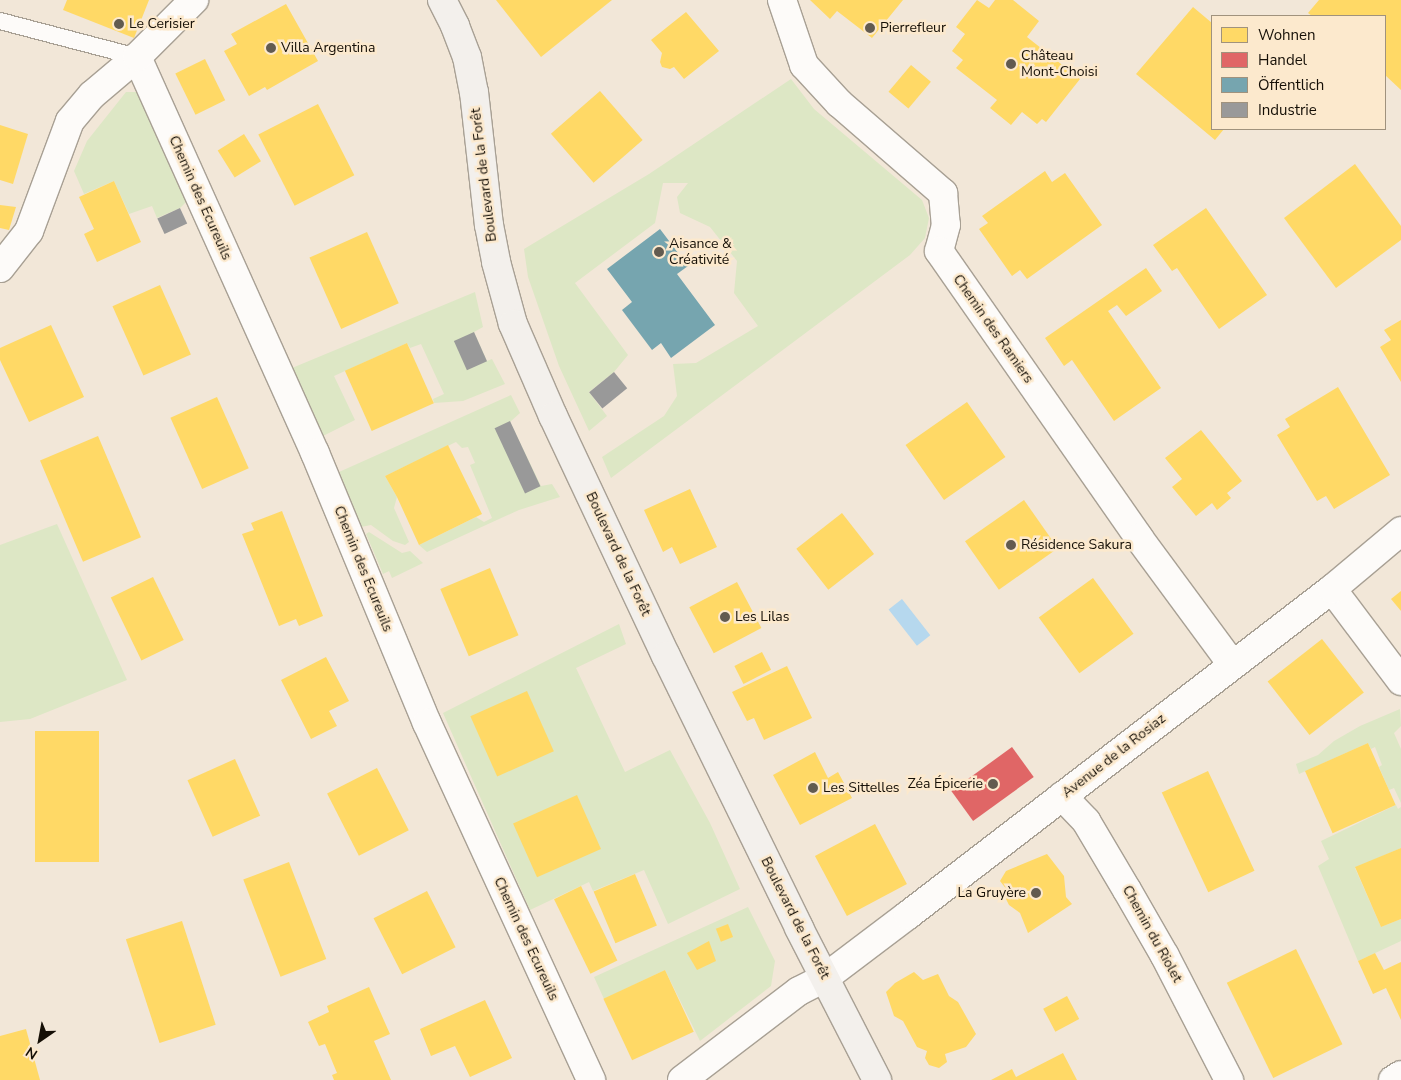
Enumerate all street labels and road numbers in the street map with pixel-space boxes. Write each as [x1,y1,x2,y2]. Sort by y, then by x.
street label: Boulevard de la Forêt [467,107,501,243]
street label: Chemin des Ecureuils [165,133,235,263]
street label: Chemin des Ramiers [949,271,1037,387]
street label: Boulevard de la Forêt [582,489,654,619]
street label: Chemin des Ecureuils [330,504,396,634]
street label: Avenue de la Rosiaz [1059,710,1169,802]
street label: Boulevard de la Forêt [757,854,833,982]
street label: Chemin des Ecureuils [490,875,562,1003]
street label: Chemin du Riolet [1118,883,1186,985]

